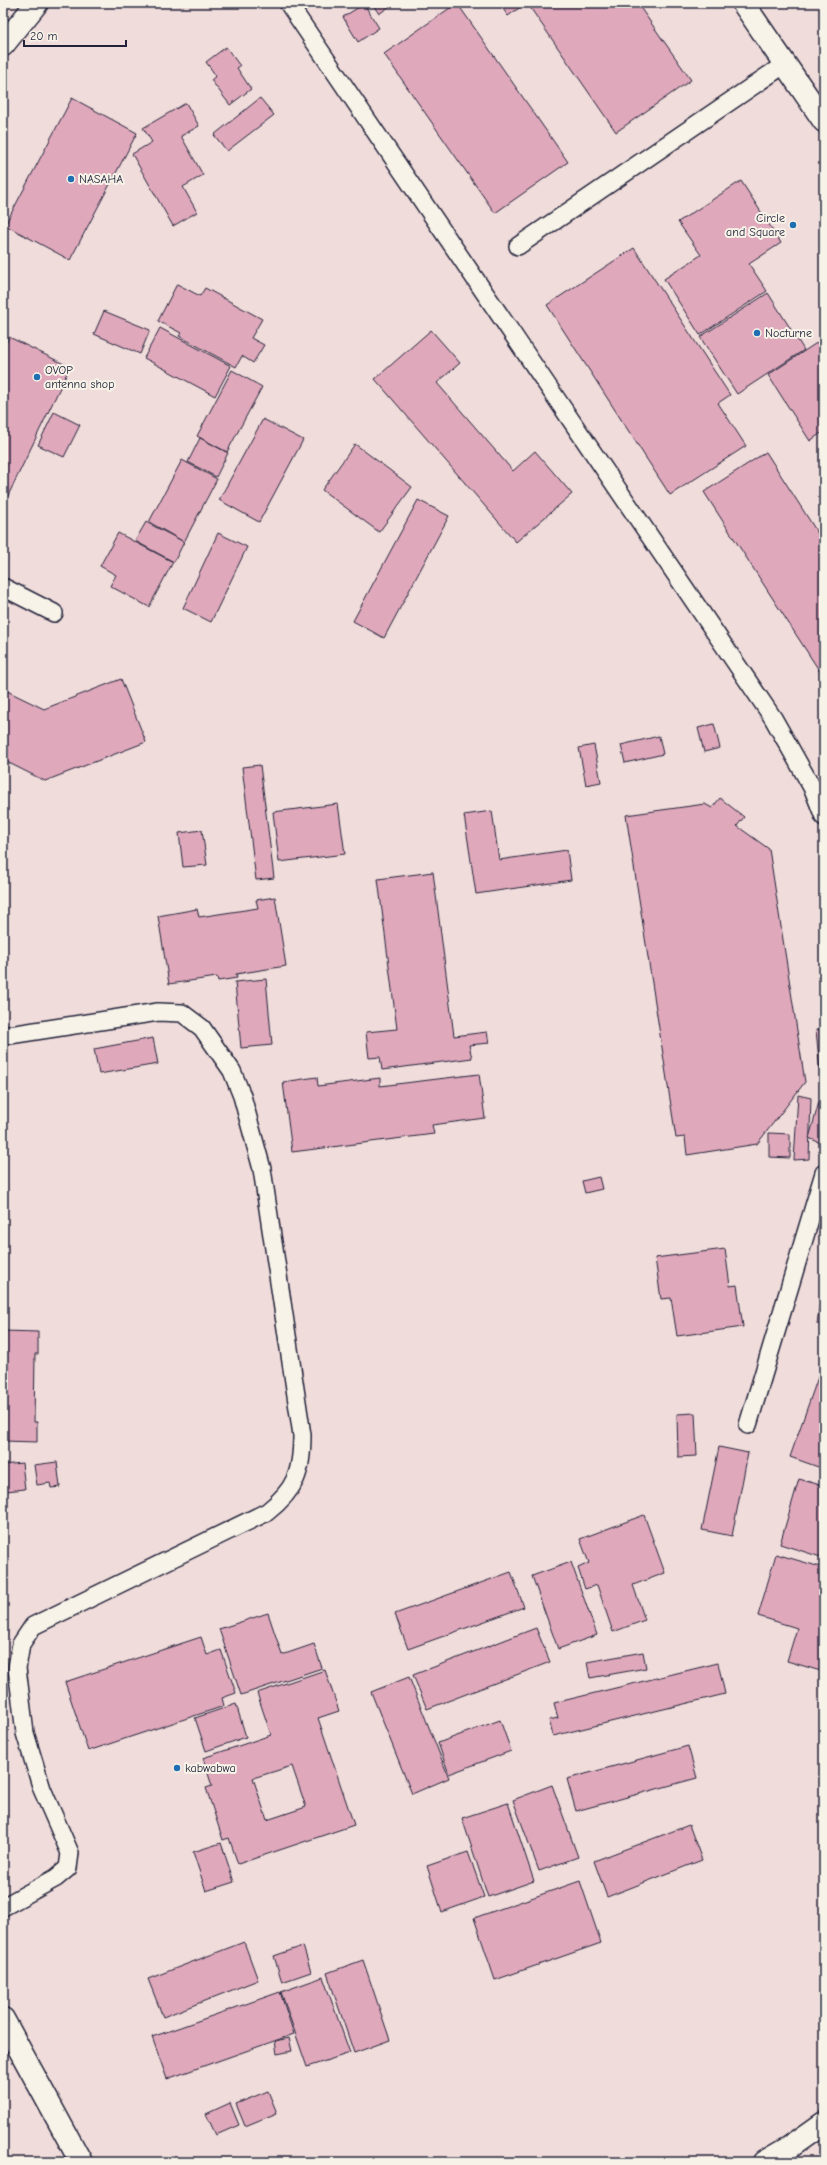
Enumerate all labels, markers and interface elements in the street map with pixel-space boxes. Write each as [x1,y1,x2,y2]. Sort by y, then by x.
scale bar [24,22,126,48]
text: 20 m [30,29,58,43]
place label: NASAHA [79,172,123,186]
marker: NASAHA [66,174,76,184]
place label: Circle and Square [726,211,785,239]
marker: Circle and Square [788,220,798,230]
place label: Nocturne [765,326,812,340]
marker: Nocturne [752,328,762,338]
place label: OVOP antenna shop [45,363,115,391]
marker: OVOP antenna shop [32,372,42,382]
place label: kabwabwa [185,1761,236,1775]
marker: kabwabwa [172,1763,182,1773]

